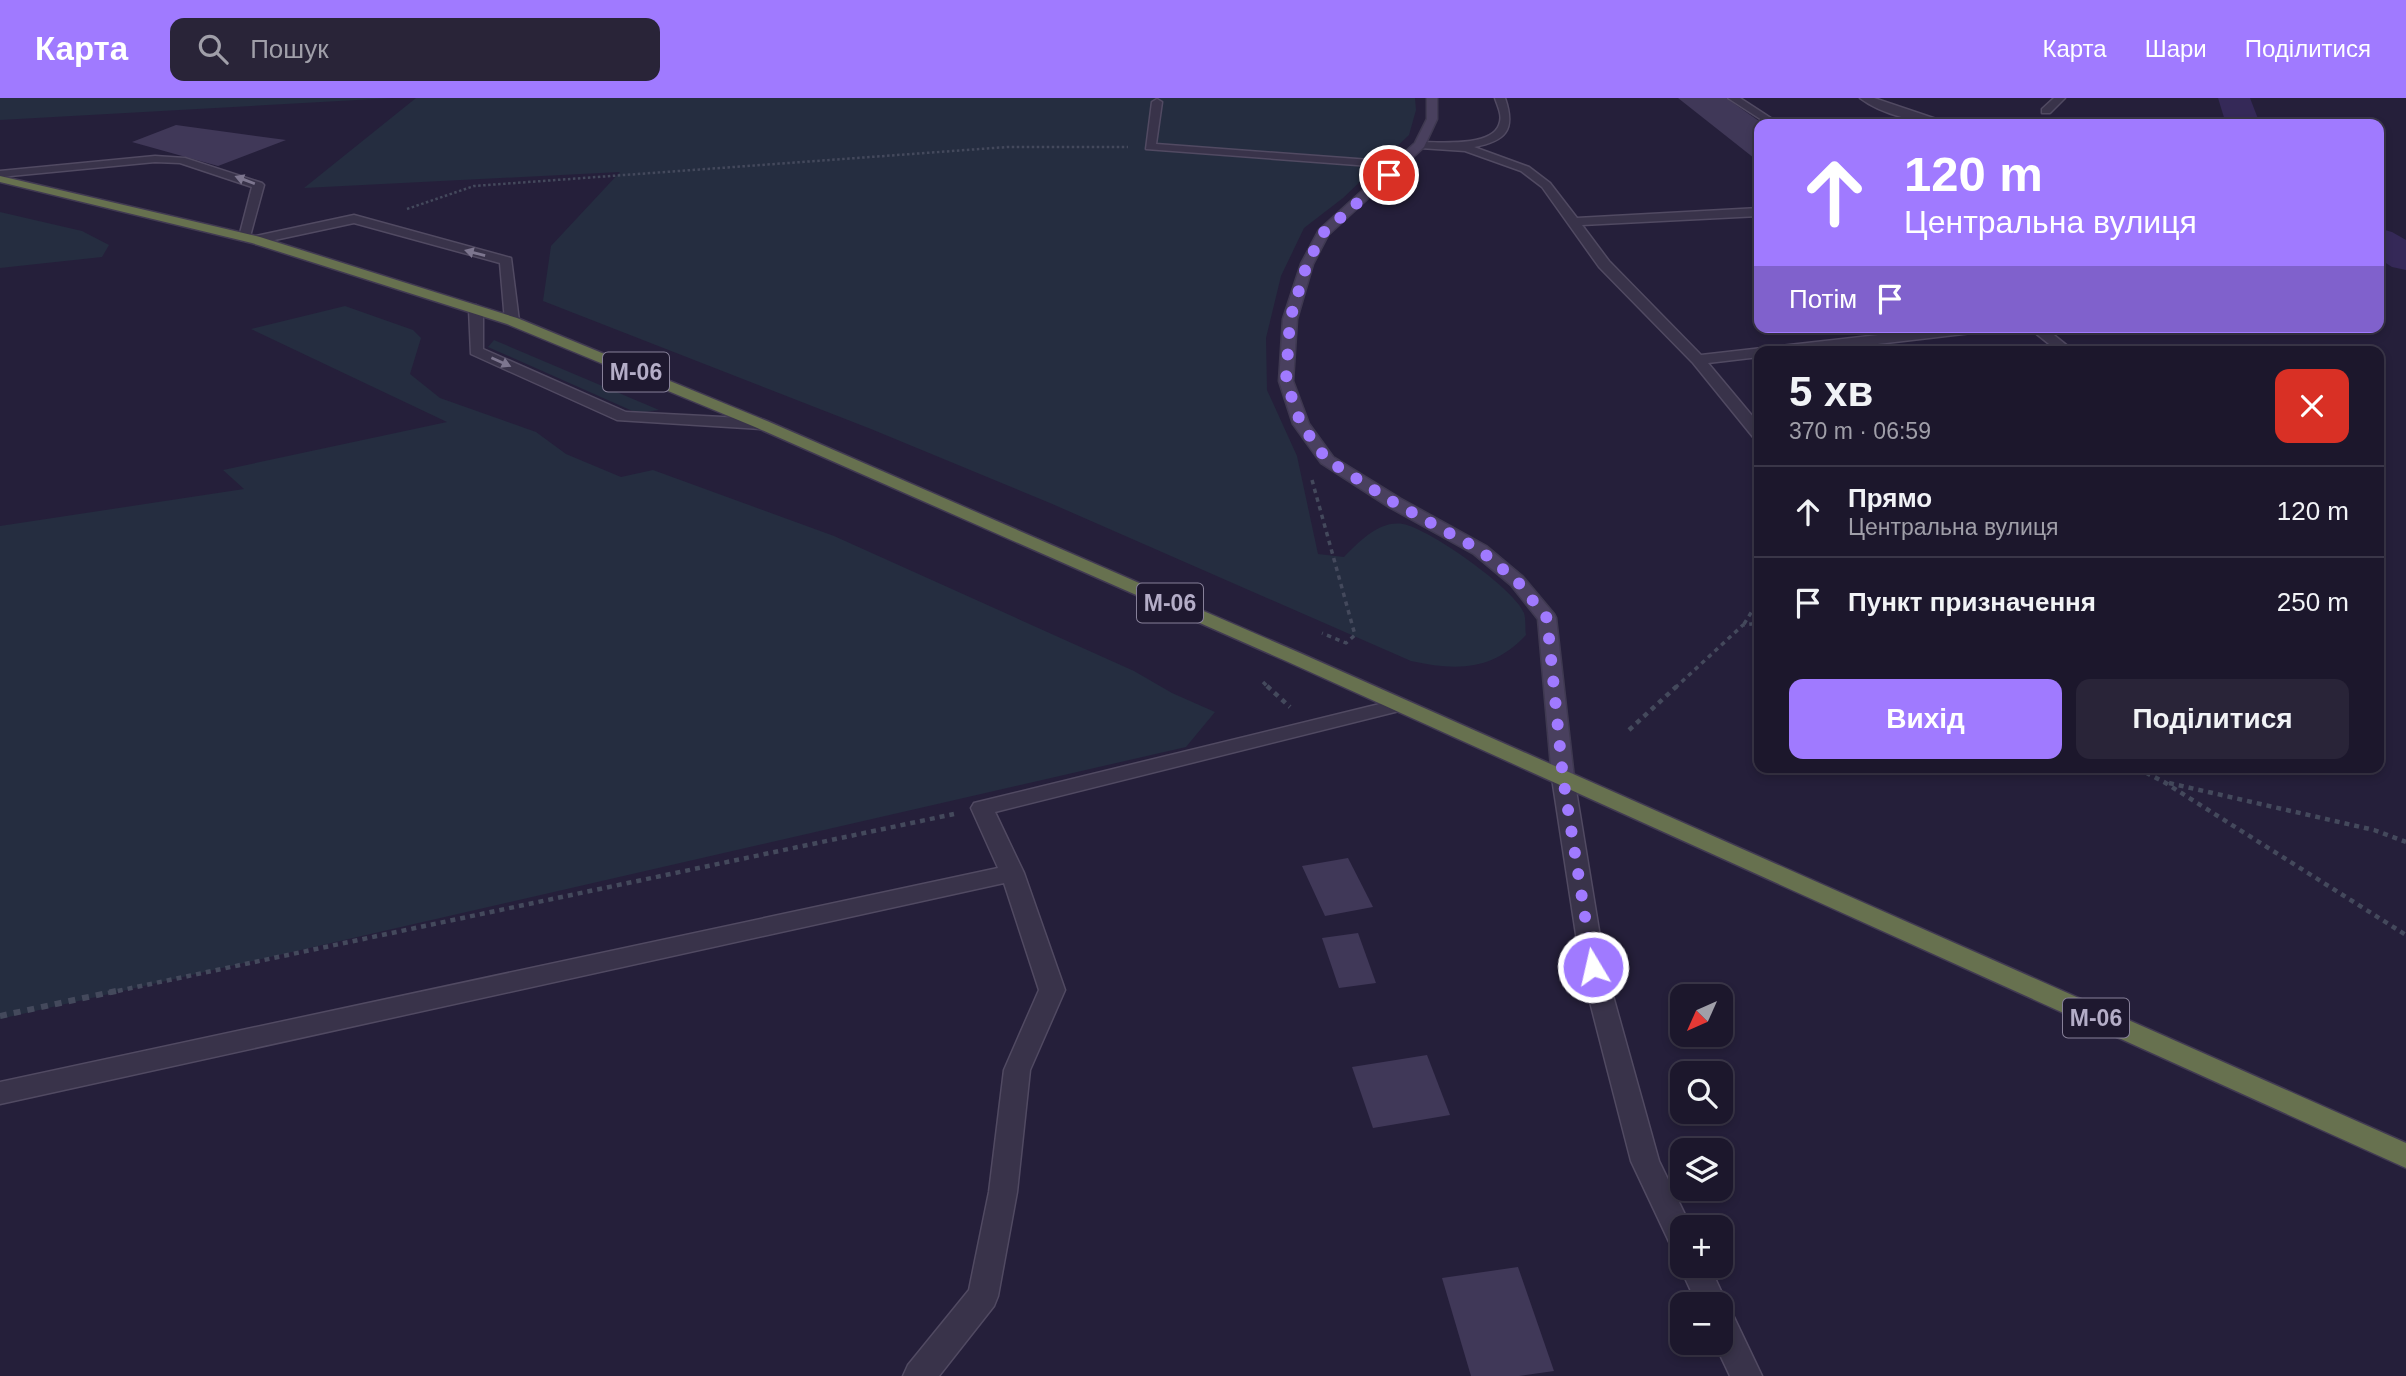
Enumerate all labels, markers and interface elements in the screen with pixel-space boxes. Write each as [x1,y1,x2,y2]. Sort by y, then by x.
search box [170,18,660,81]
text: Карта [35,30,128,67]
icon: search [194,30,232,68]
text: Пошук [250,34,329,64]
text: Карта [2042,35,2107,62]
text: Шари [2145,35,2207,62]
text: Поділитися [2245,35,2371,62]
pin [1359,145,1419,205]
icon: ahead [1789,147,1880,238]
text: 120 m [1904,147,2043,201]
icon: arrive [1370,156,1408,194]
one-way arrow [234,174,255,185]
text: Центральна вулиця [1904,204,2197,240]
one-way arrow [464,247,485,257]
icon: arrive [1871,280,1909,318]
text: Потім [1789,284,1857,314]
road number: М-06 [603,353,669,392]
one-way arrow [491,356,511,368]
text: 5 хв [1789,368,1873,415]
button: close [2275,369,2349,443]
text: 370 m · 06:59 [1789,418,1931,444]
text: Прямо [1848,483,1932,513]
icon: ahead [1789,493,1827,531]
text: 120 m [2277,496,2349,526]
text: Центральна вулиця [1848,514,2059,540]
road number: М-06 [1137,583,1203,622]
icon: arrive [1789,584,1827,622]
text: Пункт призначення [1848,587,2096,617]
text: 250 m [2277,587,2349,617]
button: Вихід [1789,679,2062,759]
button: Поділитися [2076,679,2349,759]
position arrow [1556,930,1630,1004]
north arrow [1670,984,1732,1046]
map controls [1670,984,1733,1355]
road number: М-06 [2063,998,2129,1037]
button: search [1670,1061,1733,1124]
button: layers [1670,1138,1733,1201]
button: + [1670,1215,1733,1278]
button: − [1670,1292,1733,1355]

